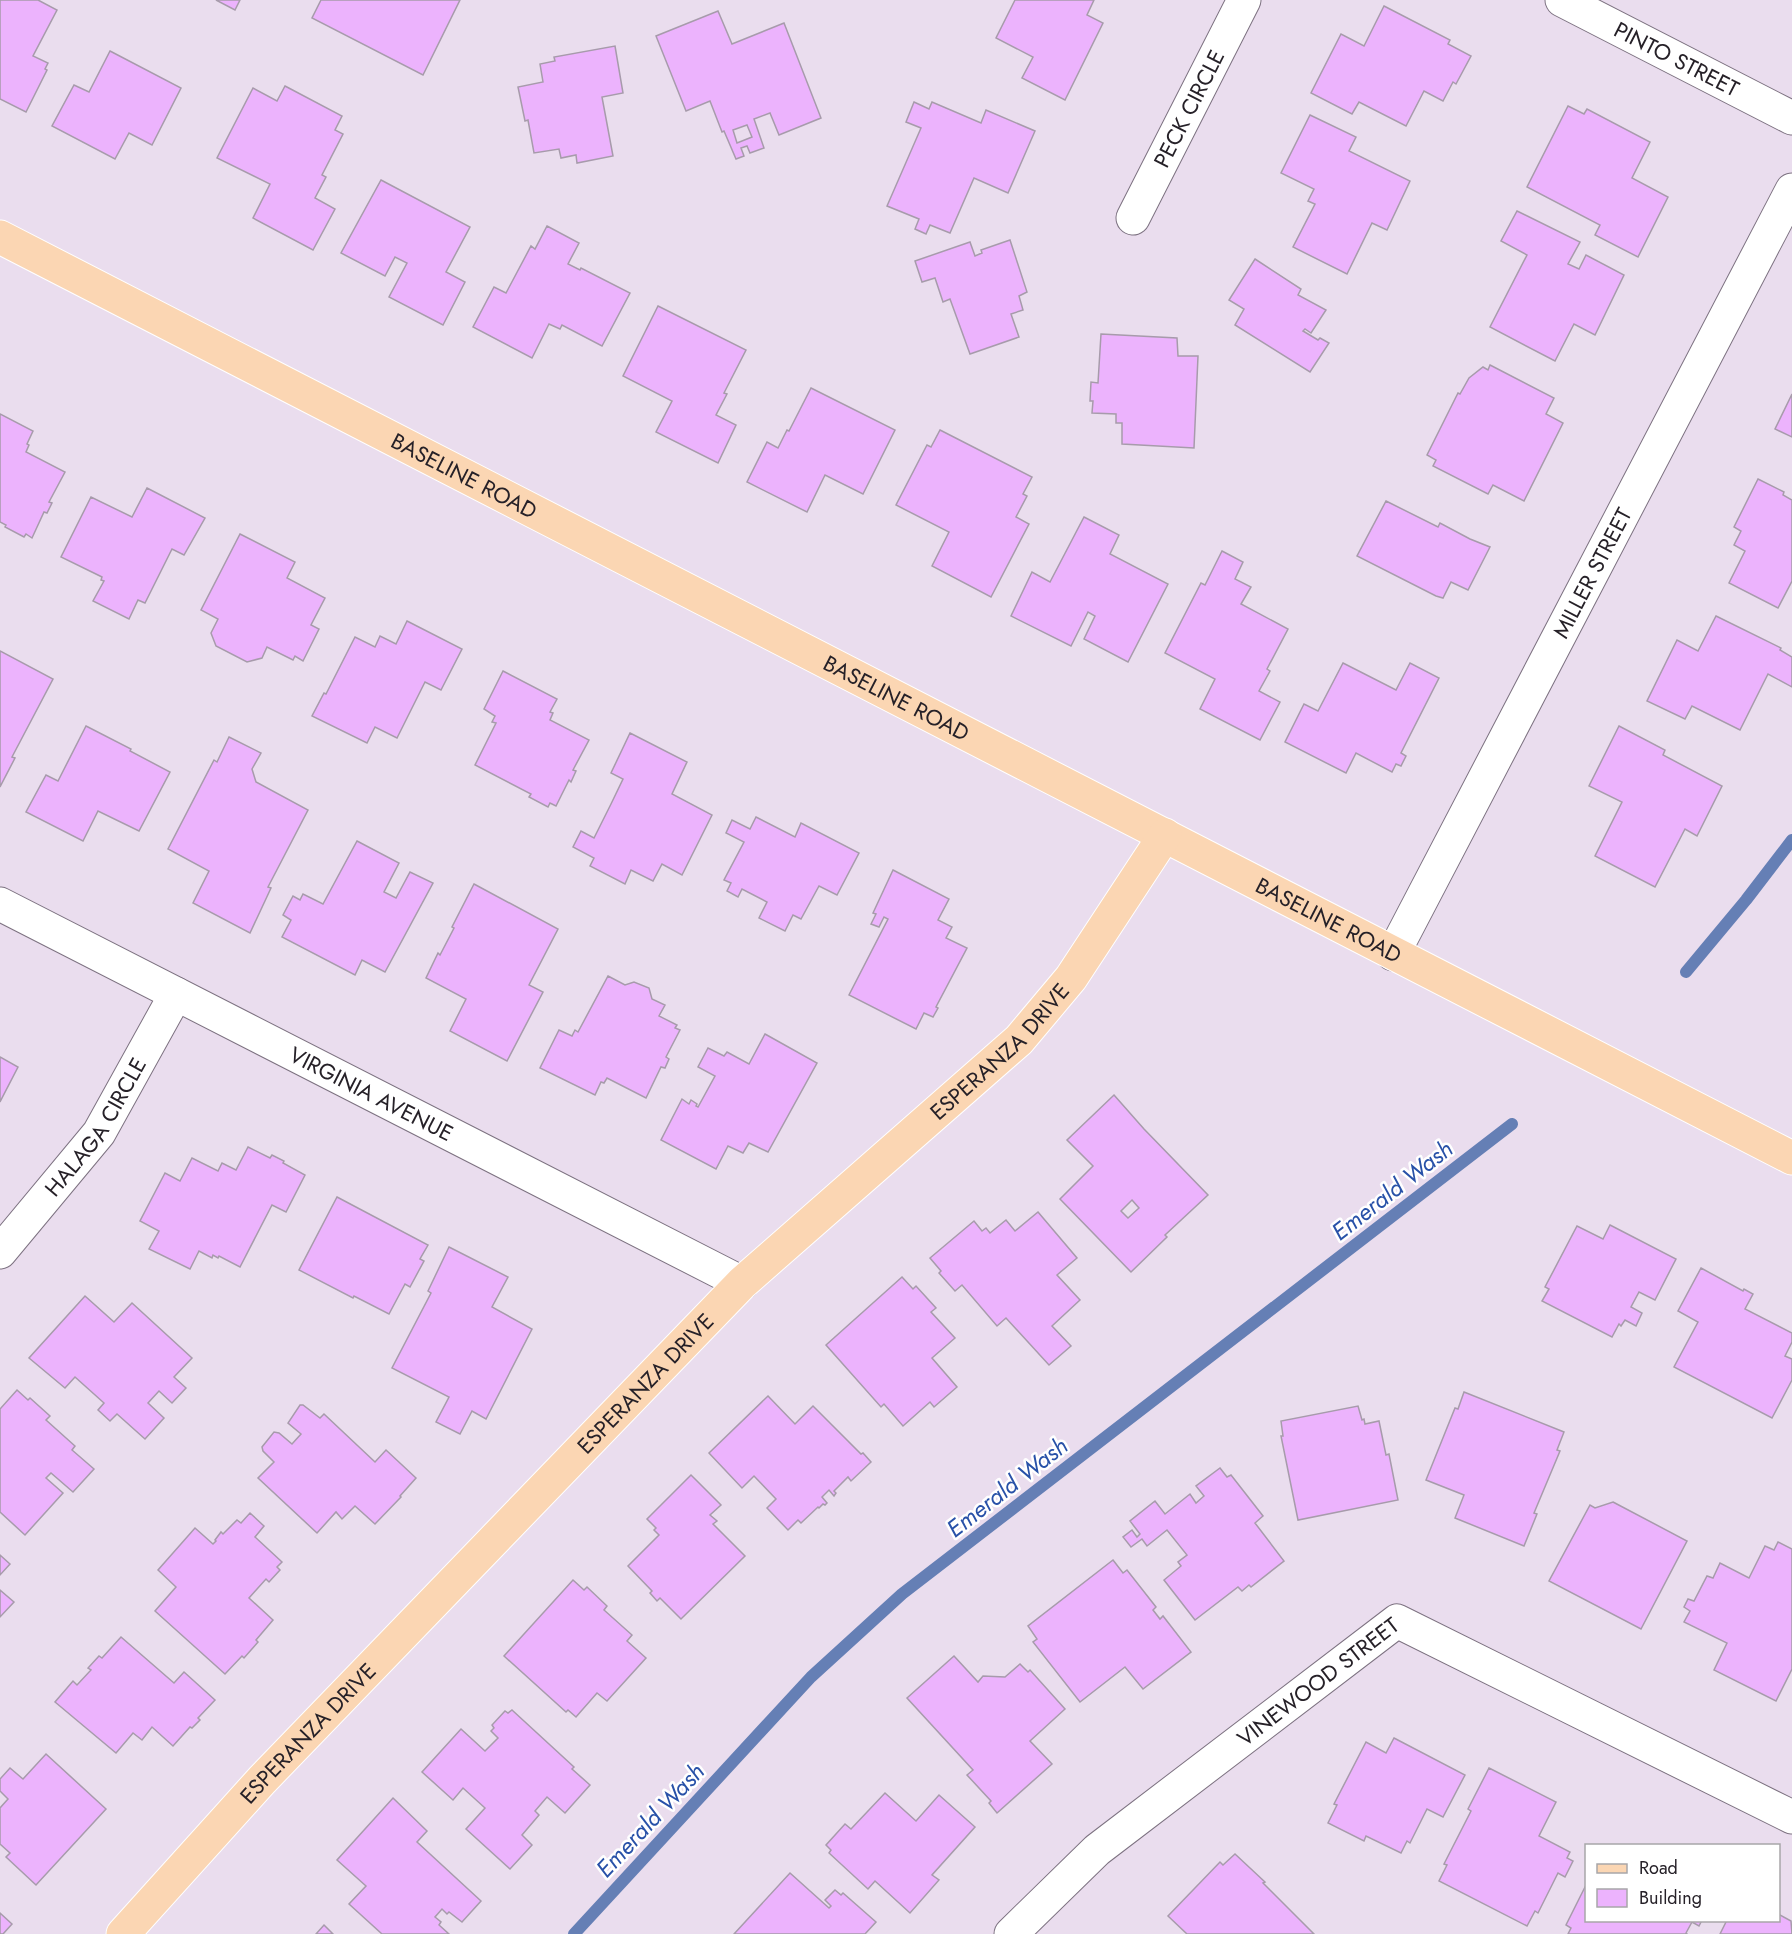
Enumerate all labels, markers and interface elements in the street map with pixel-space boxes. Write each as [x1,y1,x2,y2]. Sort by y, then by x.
street label: PINTO STREET [1609,13,1746,105]
street label: PECK CIRCLE [1145,44,1232,173]
street label: BASELINE ROAD [386,425,543,526]
street label: MILLER STREET [1545,501,1640,644]
street label: BASELINE ROAD [818,647,975,749]
street label: BASELINE ROAD [1250,869,1407,971]
street label: ESPERANZA DRIVE [923,976,1077,1127]
street label: VIRGINIA AVENUE [284,1038,459,1149]
street label: HALAGA CIRCLE [37,1052,154,1203]
water label: Emerald Wash [1324,1131,1460,1249]
street label: ESPERANZA DRIVE [569,1306,721,1461]
water label: Emerald Wash [939,1428,1075,1546]
street label: VINEWOOD STREET [1230,1609,1406,1754]
street label: ESPERANZA DRIVE [232,1655,383,1811]
water label: Emerald Wash [588,1755,712,1885]
legend [1585,1844,1780,1922]
text: Road [1639,1855,1678,1881]
text: Building [1639,1885,1702,1911]

